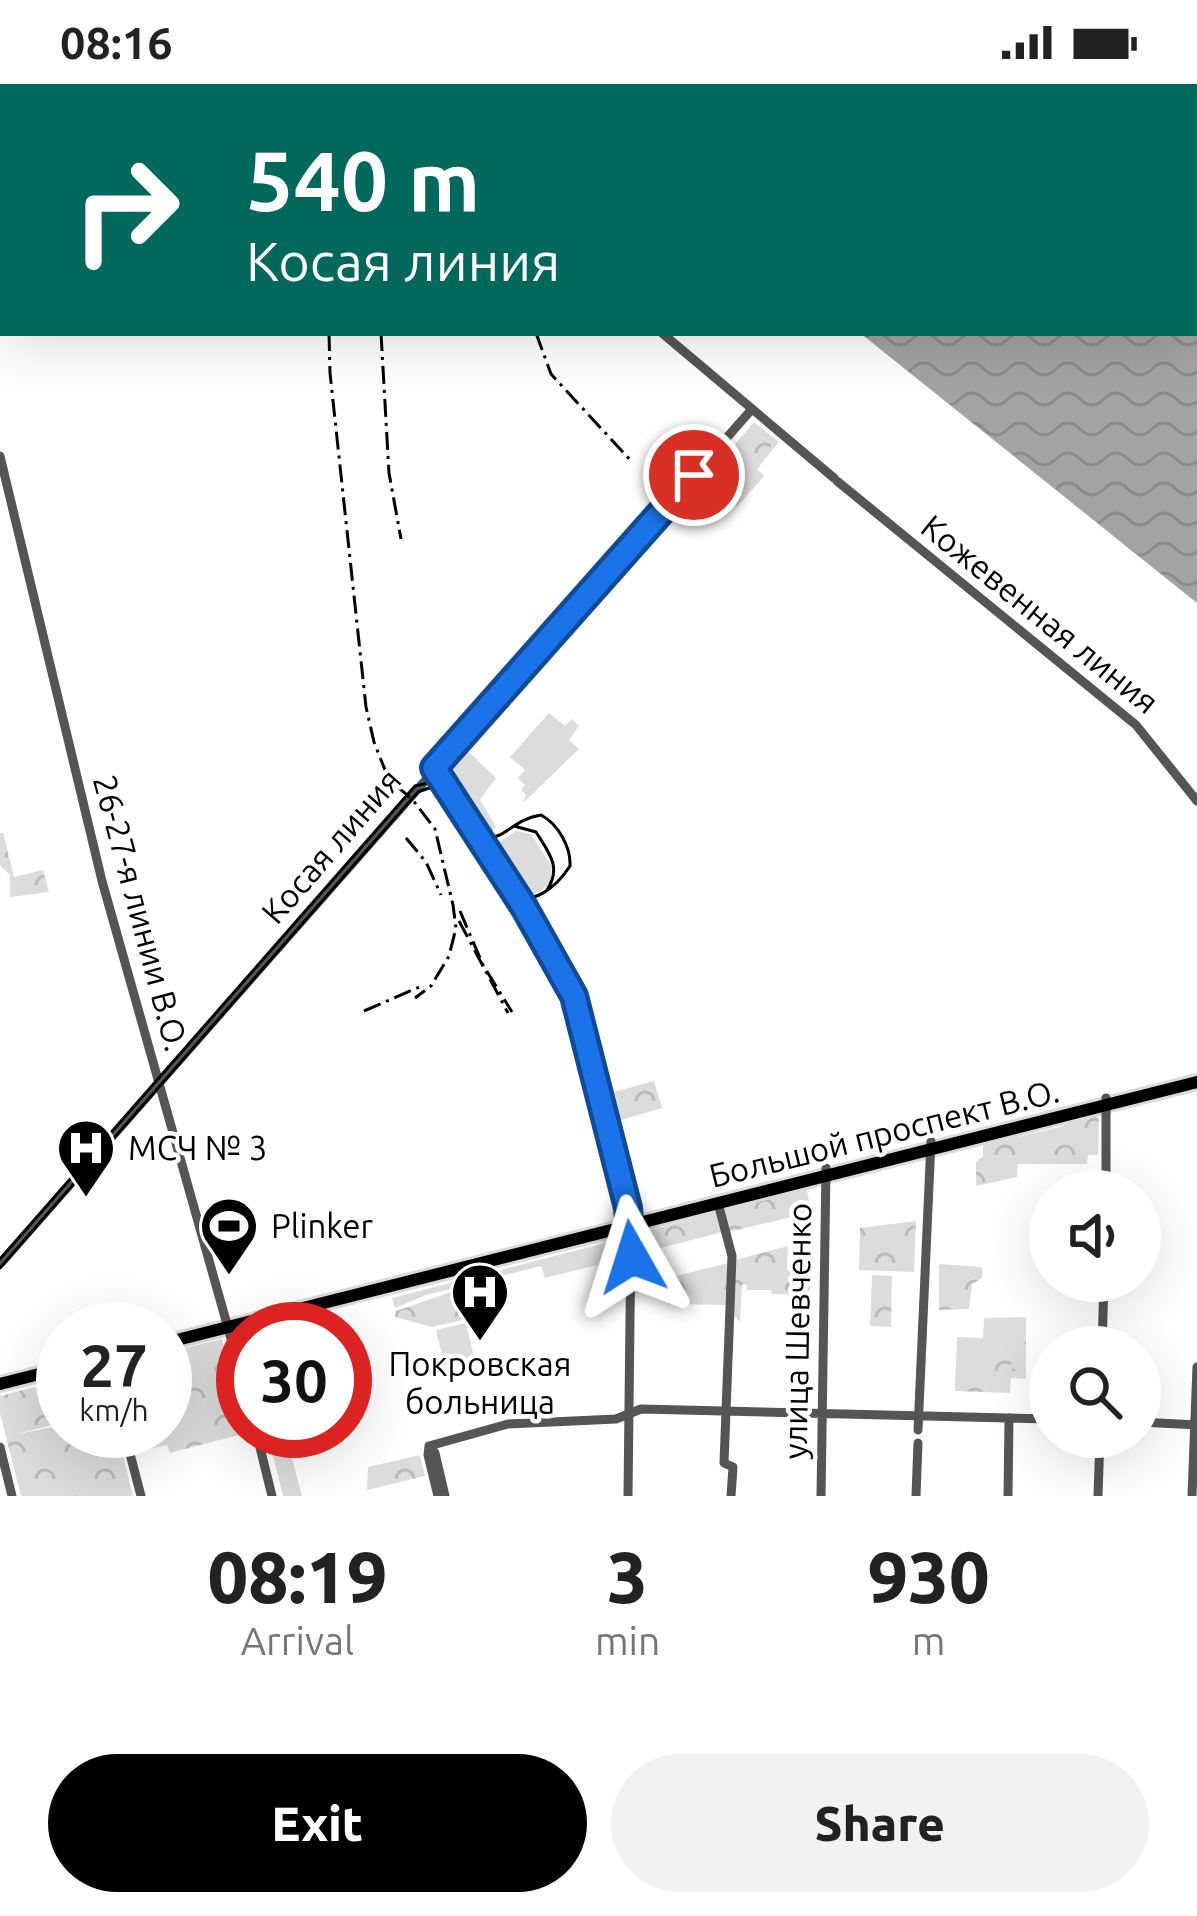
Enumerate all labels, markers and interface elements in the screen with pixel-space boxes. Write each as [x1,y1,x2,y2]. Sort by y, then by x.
text: 08:16 [60,17,173,68]
icon: right [48,132,204,288]
text: 540 m [246,133,480,227]
text: Косая линия [246,231,560,291]
pin [643,424,745,526]
icon: arrive [661,442,727,508]
street label: Кожевенная линия [915,507,1166,720]
street label: Косая линия [254,761,408,930]
street label: 26-27-я линии В.О. [87,771,196,1055]
street label: Большой проспект В.О. [705,1071,1063,1194]
hospital icon: МСЧ № 3 [55,1117,117,1199]
place label: МСЧ № 3 [128,1129,267,1166]
map controls [1029,1170,1161,1458]
button: sound [1029,1170,1161,1302]
position arrow [569,1194,695,1320]
sports icon: Plinker [198,1195,260,1277]
street label: улица Шевченко [776,1202,817,1460]
place label: Plinker [271,1207,374,1244]
hospital icon: Покровская больница [449,1261,511,1343]
speed limit sign: 30 [216,1302,372,1458]
button: search [1029,1326,1161,1458]
text: 27 [80,1331,148,1398]
place label: Покровская больница [389,1345,571,1420]
text: km/h [79,1393,149,1427]
text: 08:19 [207,1536,388,1617]
text: 3 [607,1536,648,1617]
text: 930 [868,1536,990,1617]
text: Arrival [241,1619,354,1662]
text: min [595,1619,660,1662]
text: m [912,1619,945,1662]
button: Exit [48,1754,587,1892]
button: Share [611,1754,1149,1892]

